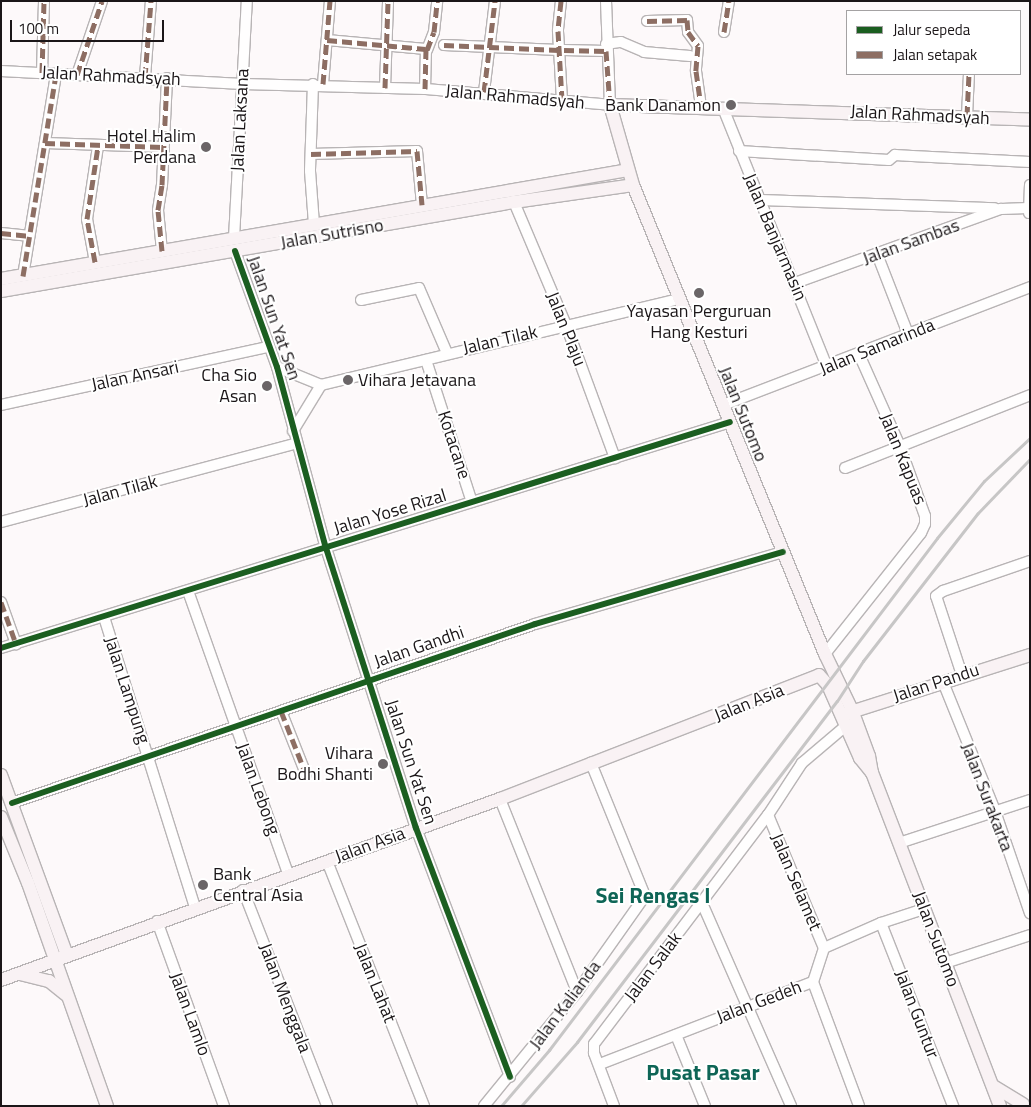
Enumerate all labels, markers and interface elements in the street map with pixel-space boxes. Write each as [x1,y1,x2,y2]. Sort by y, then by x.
scale bar [12,10,166,42]
legend [846,10,1021,75]
text: 100 m [18,17,59,40]
text: Jalur sepeda [893,18,970,41]
text: Jalan setapak [893,43,977,66]
street label: Jalan Rahmadsyah [41,62,181,90]
street label: Jalan Laksana [227,68,253,172]
street label: Jalan Rahmadsyah [444,80,586,114]
place label: Bank Danamon [605,94,721,116]
marker: Bank Danamon [725,99,737,111]
street label: Jalan Rahmadsyah [850,101,990,129]
place label: Hotel Halim Perdana [107,126,196,168]
marker: Hotel Halim Perdana [200,141,212,153]
street label: Jalan Banjarmasin [738,170,812,304]
street label: Jalan Sutrisno [279,214,385,254]
street label: Jalan Sambas [860,214,962,270]
street label: Jalan Sun Yat Sen [243,253,305,383]
marker: Yayasan Perguruan Hang Kesturi [693,287,705,299]
street label: Jalan Plaju [541,289,591,369]
place label: Yayasan Perguruan Hang Kesturi [626,301,772,344]
street label: Jalan Samarinda [816,314,938,380]
street label: Jalan Tilak [460,321,540,359]
street label: Jalan Ansari [89,356,181,396]
street label: Jalan Sutomo [714,363,772,465]
place label: Cha Sio Asan [201,365,257,408]
place label: Vihara Jetavana [358,369,476,391]
marker: Vihara Jetavana [342,374,354,386]
marker: Cha Sio Asan [261,380,273,392]
street label: Kotacane [433,408,475,482]
street label: Jalan Kapuas [875,410,931,508]
street label: Jalan Tilak [80,471,160,511]
street label: Jalan Yose Rizal [331,485,449,539]
street label: Jalan Gandhi [371,621,467,673]
street label: Jalan Lampung [99,634,155,746]
street label: Jalan Pandu [890,659,982,707]
street label: Jalan Asia [711,679,787,727]
street label: Jalan Sun Yat Sen [381,697,441,827]
street label: Jalan Lebong [231,740,285,838]
street label: Jalan Surakarta [956,740,1018,854]
place label: Vihara Bodhi Shanti [277,743,373,786]
marker: Vihara Bodhi Shanti [377,758,389,770]
street label: Jalan Asia [332,822,408,868]
street label: Jalan Selamet [766,830,826,934]
place label: Bank Central Asia [213,864,303,906]
marker: Bank Central Asia [197,879,209,891]
district label: Sei Rengas I [595,883,711,909]
street label: Jalan Sutomo [908,888,964,990]
street label: Jalan Salak [620,928,686,1006]
street label: Jalan Menggala [254,940,316,1056]
street label: Jalan Lahat [349,940,401,1026]
street label: Jalan Kalianda [525,956,605,1054]
street label: Jalan Guntur [890,967,944,1061]
street label: Jalan Lamlo [165,969,215,1059]
street label: Jalan Gedeh [713,976,805,1028]
district label: Pusat Pasar [646,1060,760,1086]

